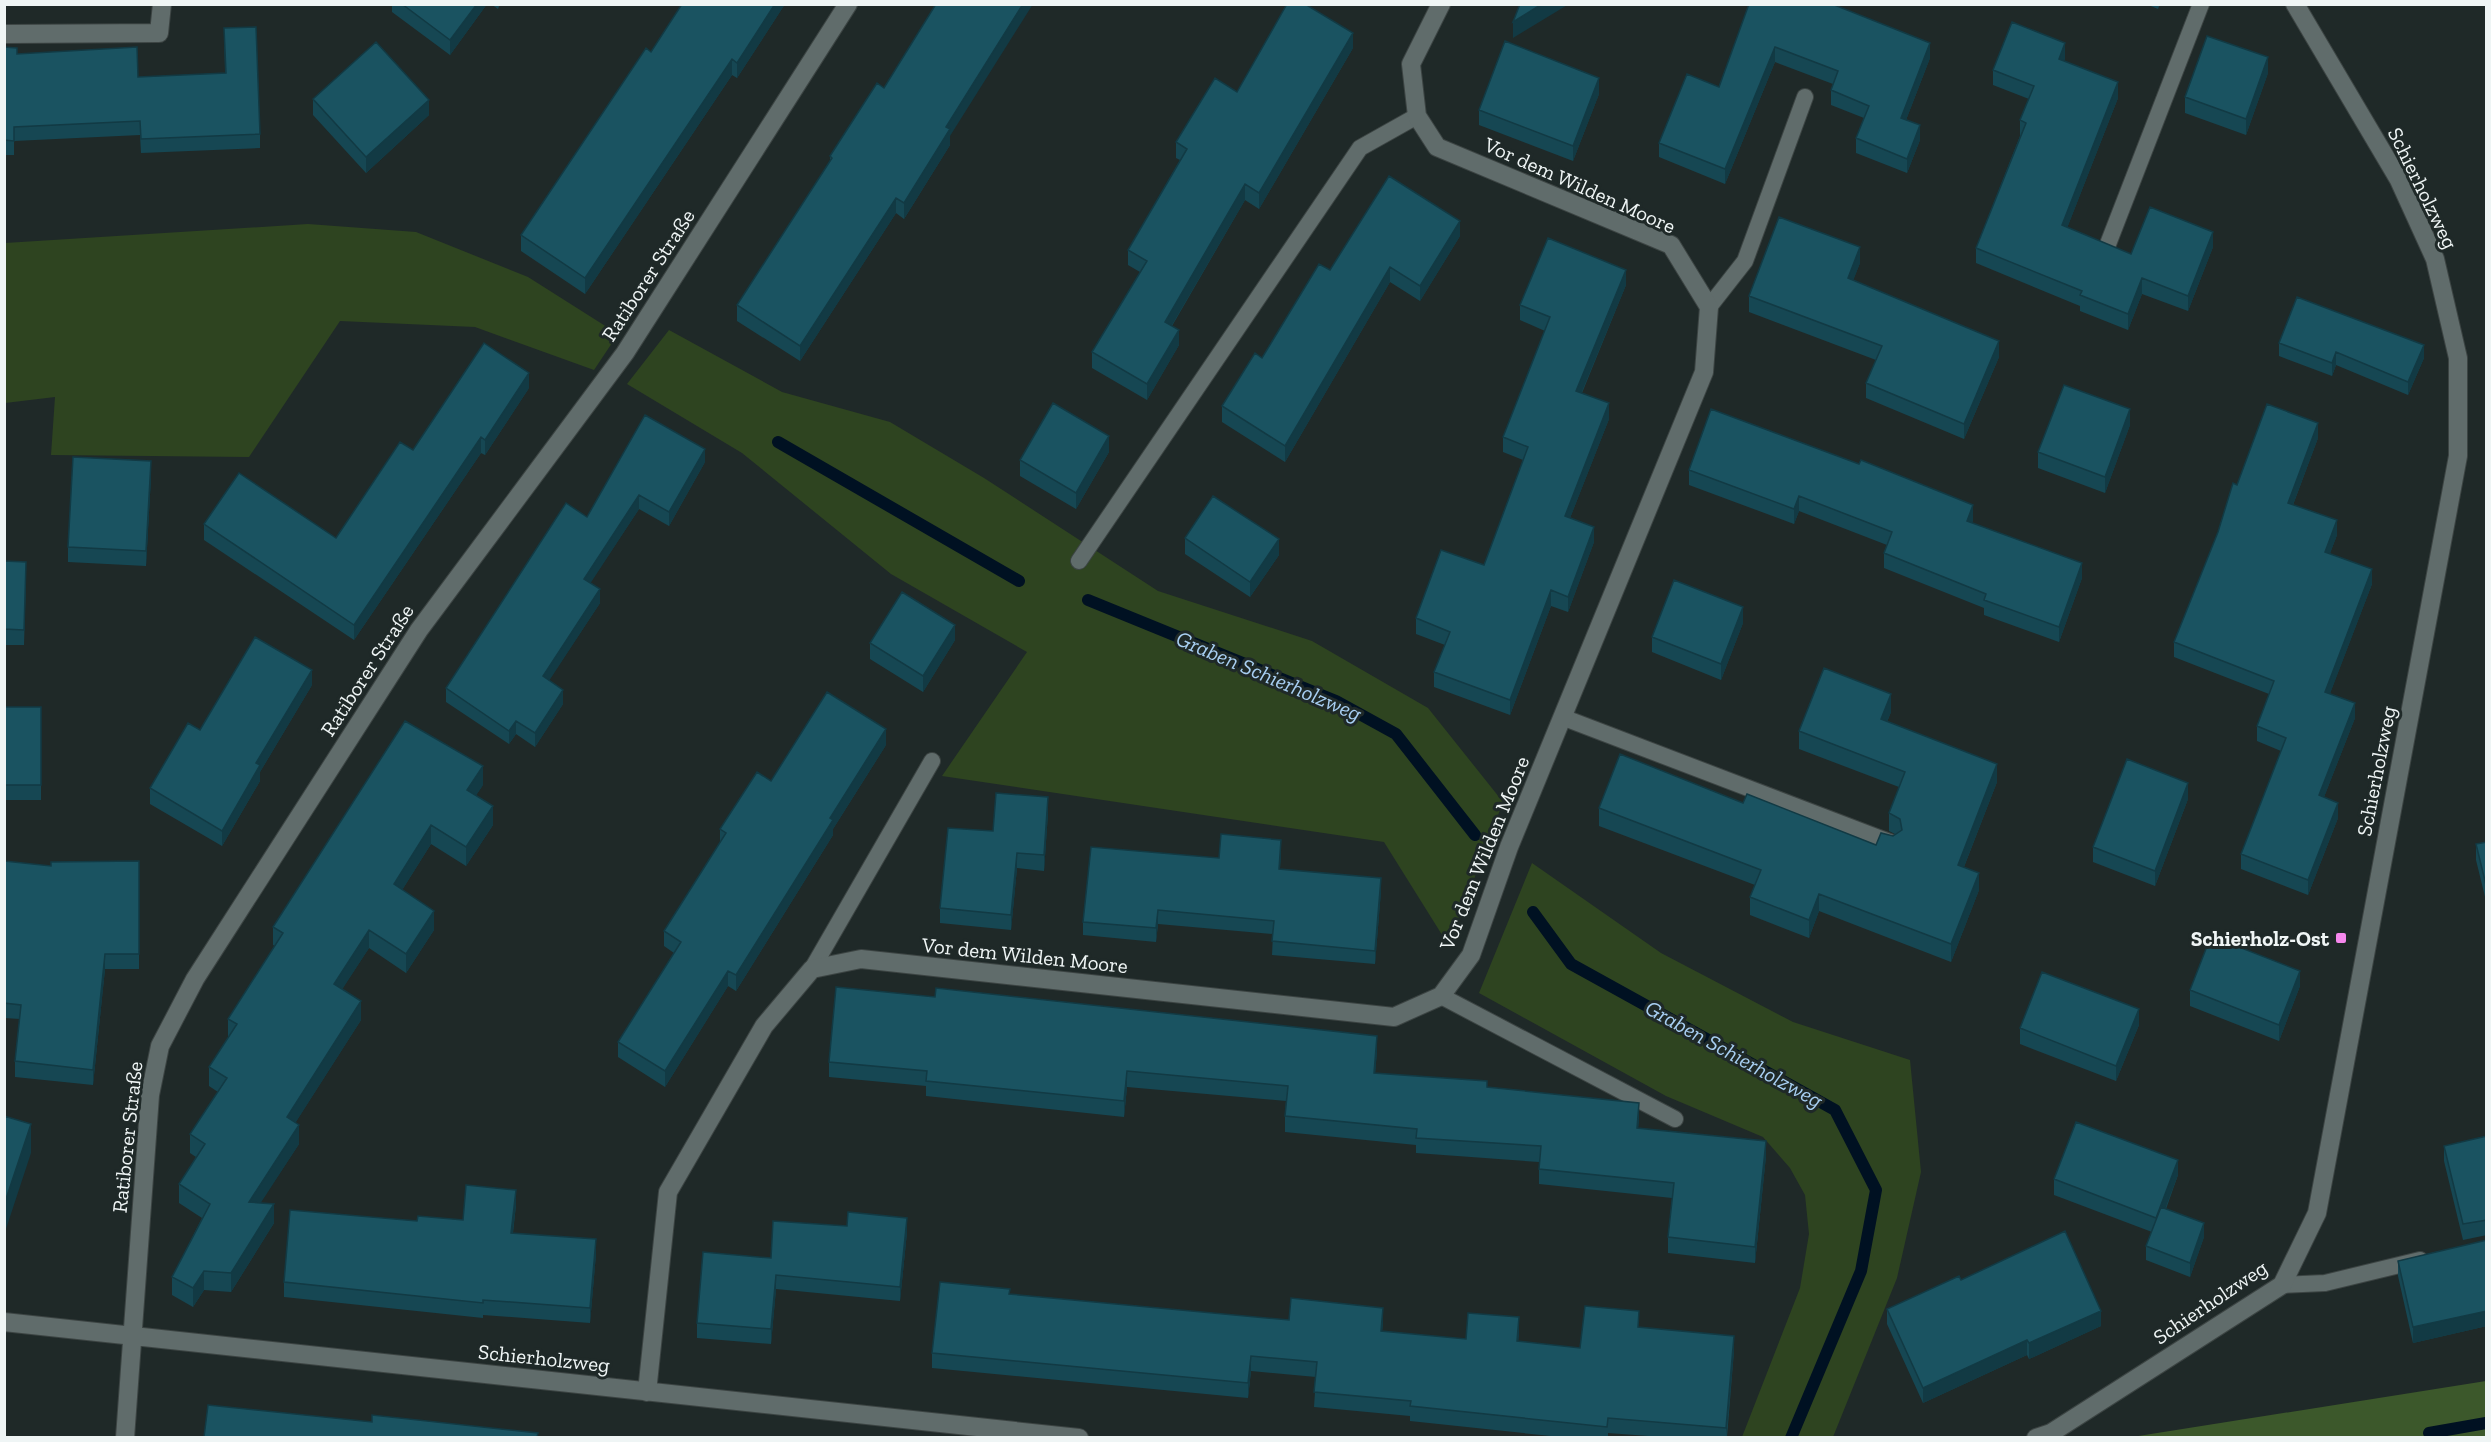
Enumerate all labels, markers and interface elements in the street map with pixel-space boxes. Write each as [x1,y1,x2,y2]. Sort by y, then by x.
street label: Schierholzweg [2383,123,2463,253]
street label: Vor dem Wilden Moore [1479,131,1680,239]
street label: Ratiborer Straße [596,204,700,346]
street label: Ratiborer Straße [315,599,419,741]
water label: Graben Schierholzweg [1172,625,1366,728]
street label: Schierholzweg [2351,703,2401,838]
street label: Vor dem Wilden Moore [1433,752,1534,955]
place label: Schierholz-Ost [2191,926,2330,951]
marker: Schierholz-Ost [2334,931,2348,945]
street label: Vor dem Wilden Moore [920,932,1129,978]
water label: Graben Schierholzweg [1641,994,1828,1114]
street label: Ratiborer Straße [107,1060,147,1214]
street label: Schierholzweg [2148,1254,2272,1349]
street label: Schierholzweg [477,1339,611,1377]

